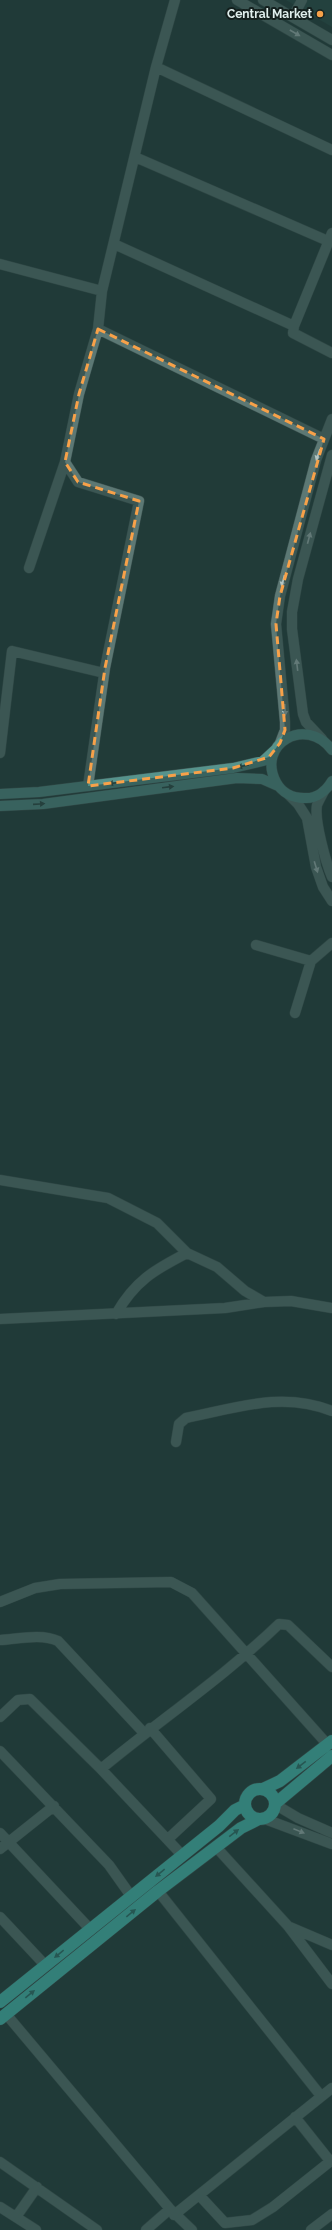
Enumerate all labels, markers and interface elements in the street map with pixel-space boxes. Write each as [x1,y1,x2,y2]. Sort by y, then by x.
place label: Central Market [227,7,312,21]
marker: Central Market [315,9,325,19]
one-way arrow [289,30,301,37]
one-way arrow [314,450,320,462]
one-way arrow [307,531,313,544]
one-way arrow [280,575,286,587]
one-way arrow [294,659,300,671]
one-way arrow [281,704,288,716]
one-way arrow [236,763,249,769]
one-way arrow [108,780,120,786]
one-way arrow [162,784,174,790]
one-way arrow [33,800,45,807]
one-way arrow [314,862,320,874]
one-way arrow [296,1761,307,1769]
one-way arrow [293,1828,305,1834]
one-way arrow [229,1829,240,1837]
one-way arrow [155,1868,166,1877]
one-way arrow [126,1908,137,1917]
one-way arrow [53,1950,64,1958]
one-way arrow [25,1990,36,1999]

